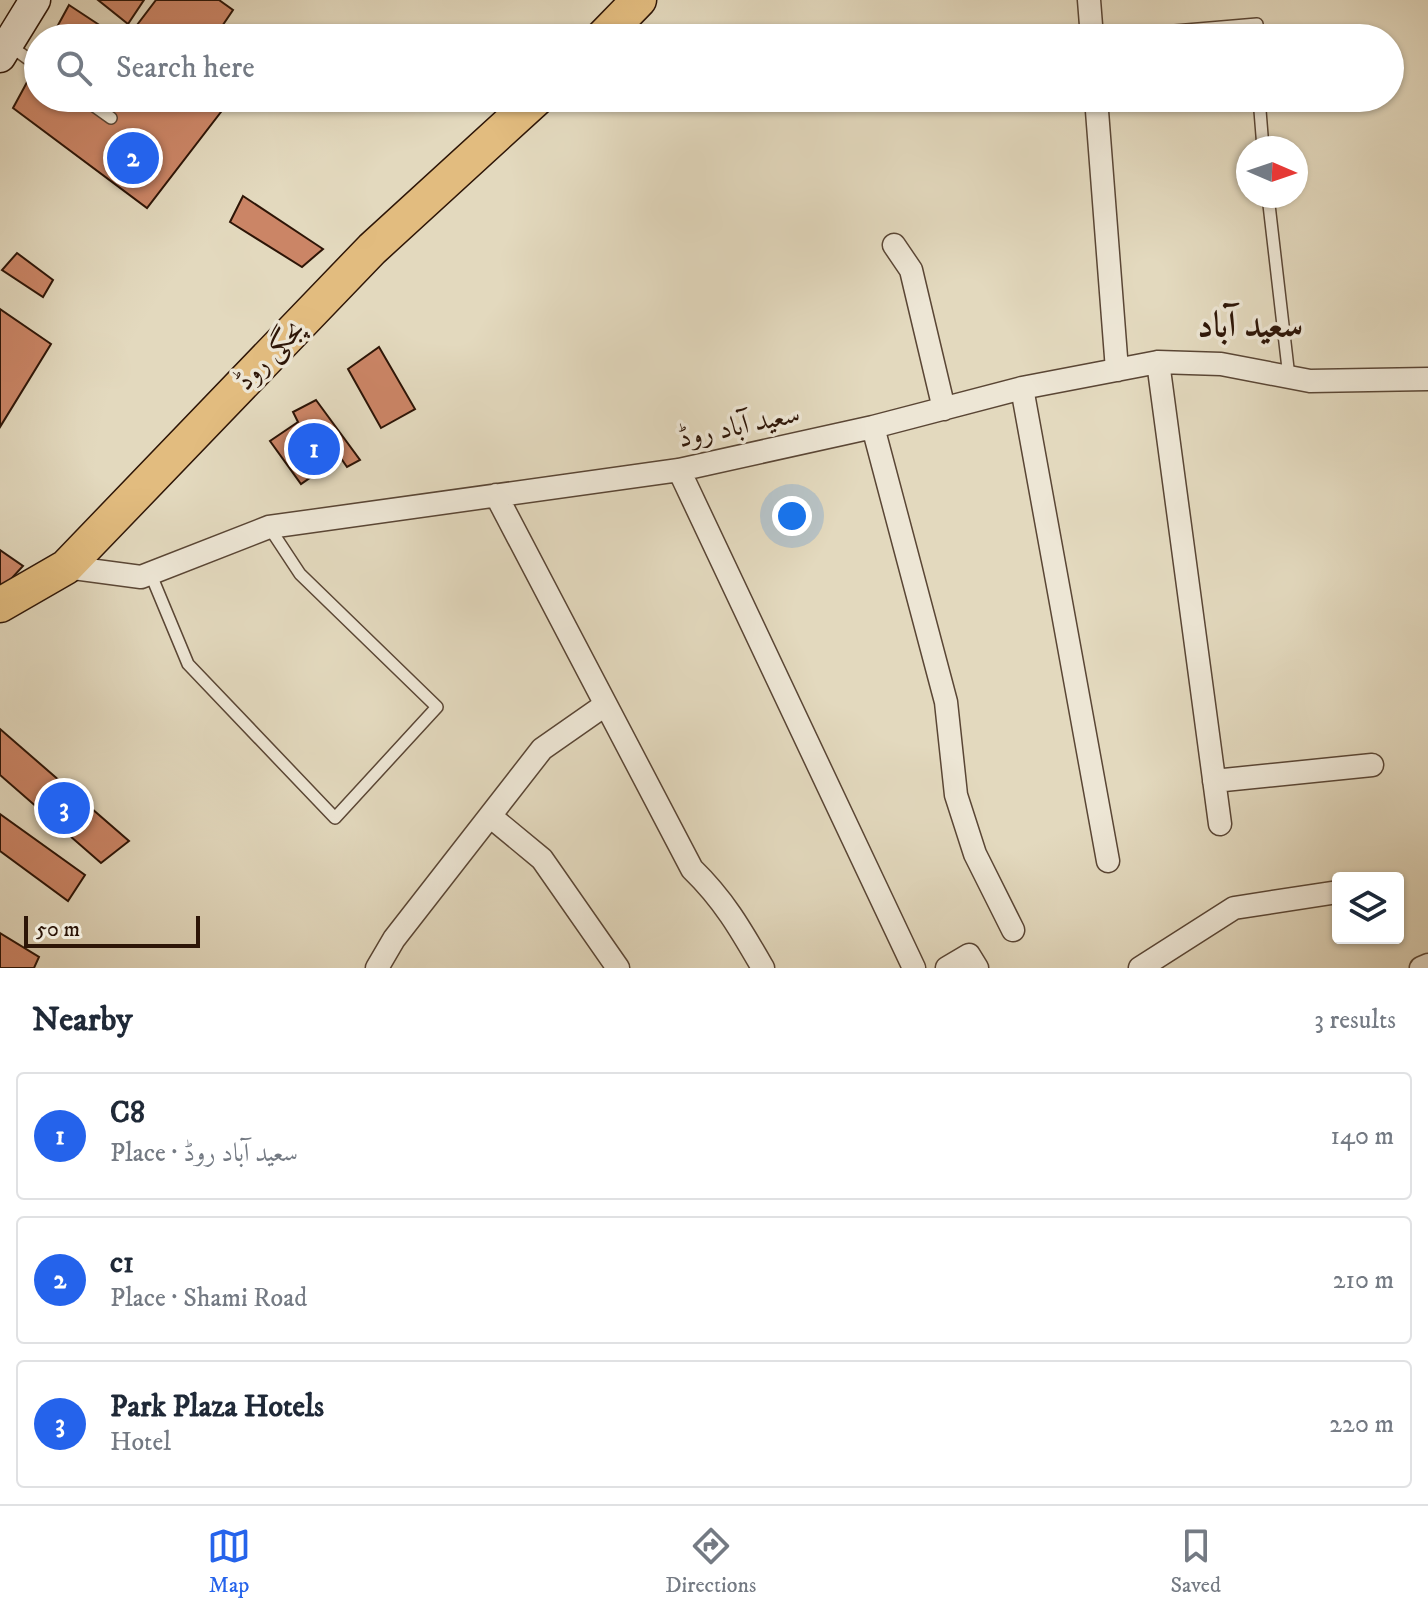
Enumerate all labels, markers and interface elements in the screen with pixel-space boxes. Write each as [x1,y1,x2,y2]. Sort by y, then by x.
search box [24,24,1404,112]
icon: search [52,46,96,90]
text: Search here [116,50,255,87]
pin: 2 [107,128,159,188]
north arrow [1236,136,1308,208]
district label: سعید آباد [1197,302,1303,348]
street label: پجگی روڈ [228,312,313,398]
street label: سعید آباد روڈ [675,396,803,456]
pin: 1 [288,419,340,479]
your location [772,496,812,536]
pin: 3 [38,778,90,838]
map controls [1332,872,1404,944]
button: layers [1332,872,1404,944]
scale bar [24,912,200,948]
text: 50 m [36,916,80,943]
text: Nearby [32,999,133,1041]
text: 3 results [1314,1004,1396,1037]
text: C8 [110,1095,145,1132]
text: 1 [55,1120,65,1153]
text: 140 m [1330,1120,1394,1153]
text: Place · سعید آباد روڈ [110,1137,298,1170]
text: c1 [110,1245,134,1282]
text: 2 [54,1264,66,1297]
text: 210 m [1333,1264,1394,1297]
text: Place · Shami Road [110,1282,307,1315]
text: Park Plaza Hotels [110,1389,324,1426]
text: 3 [55,1408,65,1441]
text: 220 m [1329,1408,1394,1441]
text: Hotel [110,1426,171,1459]
tab: Map [207,1524,251,1599]
tab: Directions [665,1524,756,1599]
tab: Saved [1170,1524,1221,1599]

